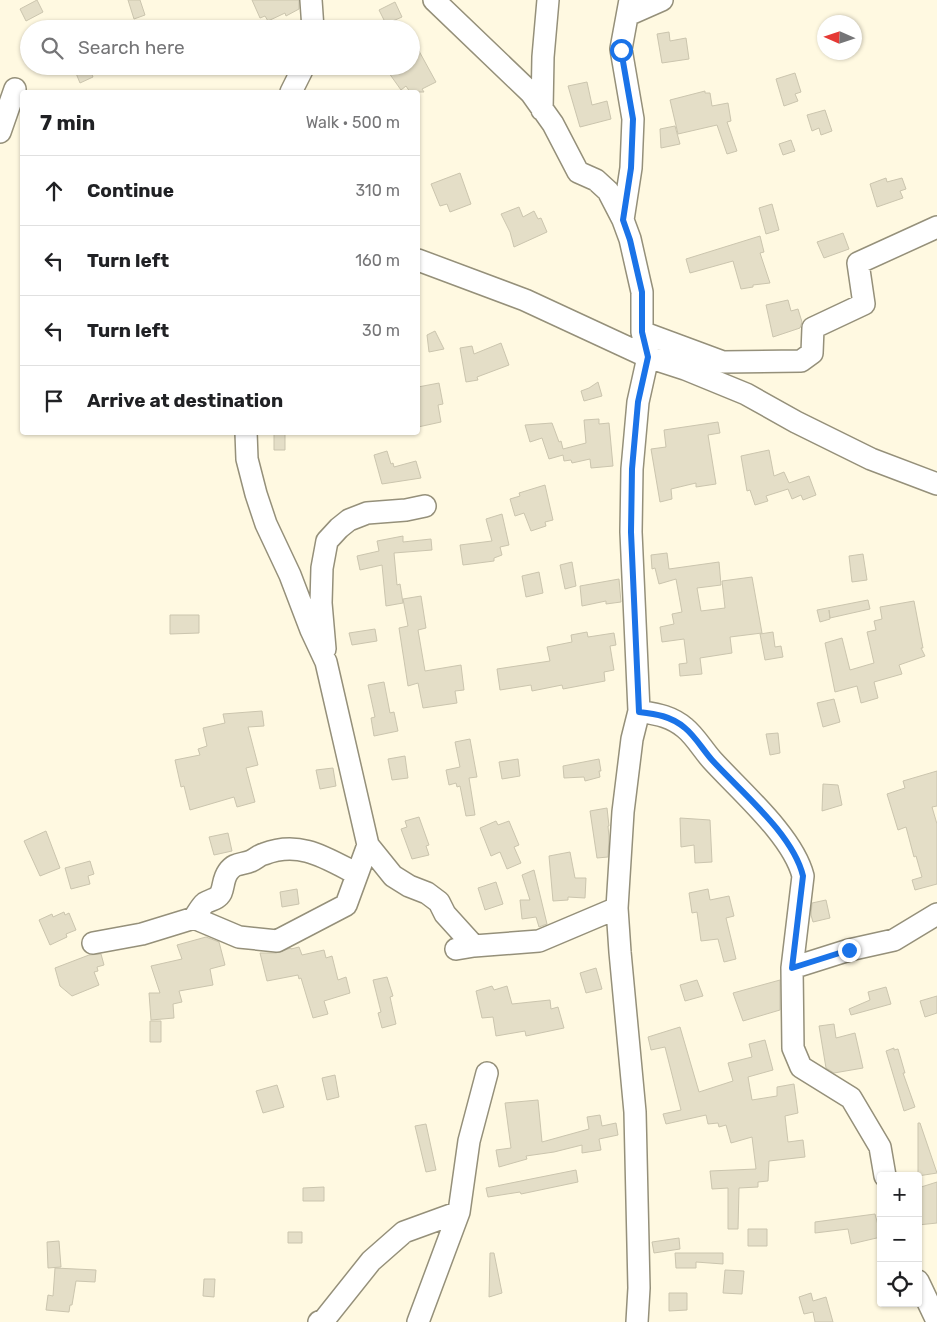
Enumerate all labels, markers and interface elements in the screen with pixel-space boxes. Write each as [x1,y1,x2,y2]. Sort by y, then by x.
north arrow [817,15,862,60]
search box [20,20,420,75]
icon: search [38,34,66,62]
text: Search here [78,36,185,59]
route start [610,39,633,62]
text: 7 min [40,110,95,135]
text: Walk · 500 m [306,113,400,132]
icon: ahead [40,177,68,205]
text: Continue [87,179,174,202]
text: 310 m [356,181,400,200]
icon: left [40,247,68,275]
text: Turn left [87,249,169,272]
text: 160 m [355,251,400,270]
icon: left [40,317,68,345]
text: Turn left [87,319,169,342]
text: 30 m [362,321,400,340]
icon: arrive [40,387,68,415]
text: Arrive at destination [87,389,283,412]
route end [838,939,861,962]
map controls [877,1172,922,1307]
button: + [877,1172,922,1217]
button: − [877,1217,922,1262]
button: locate [877,1262,922,1307]

